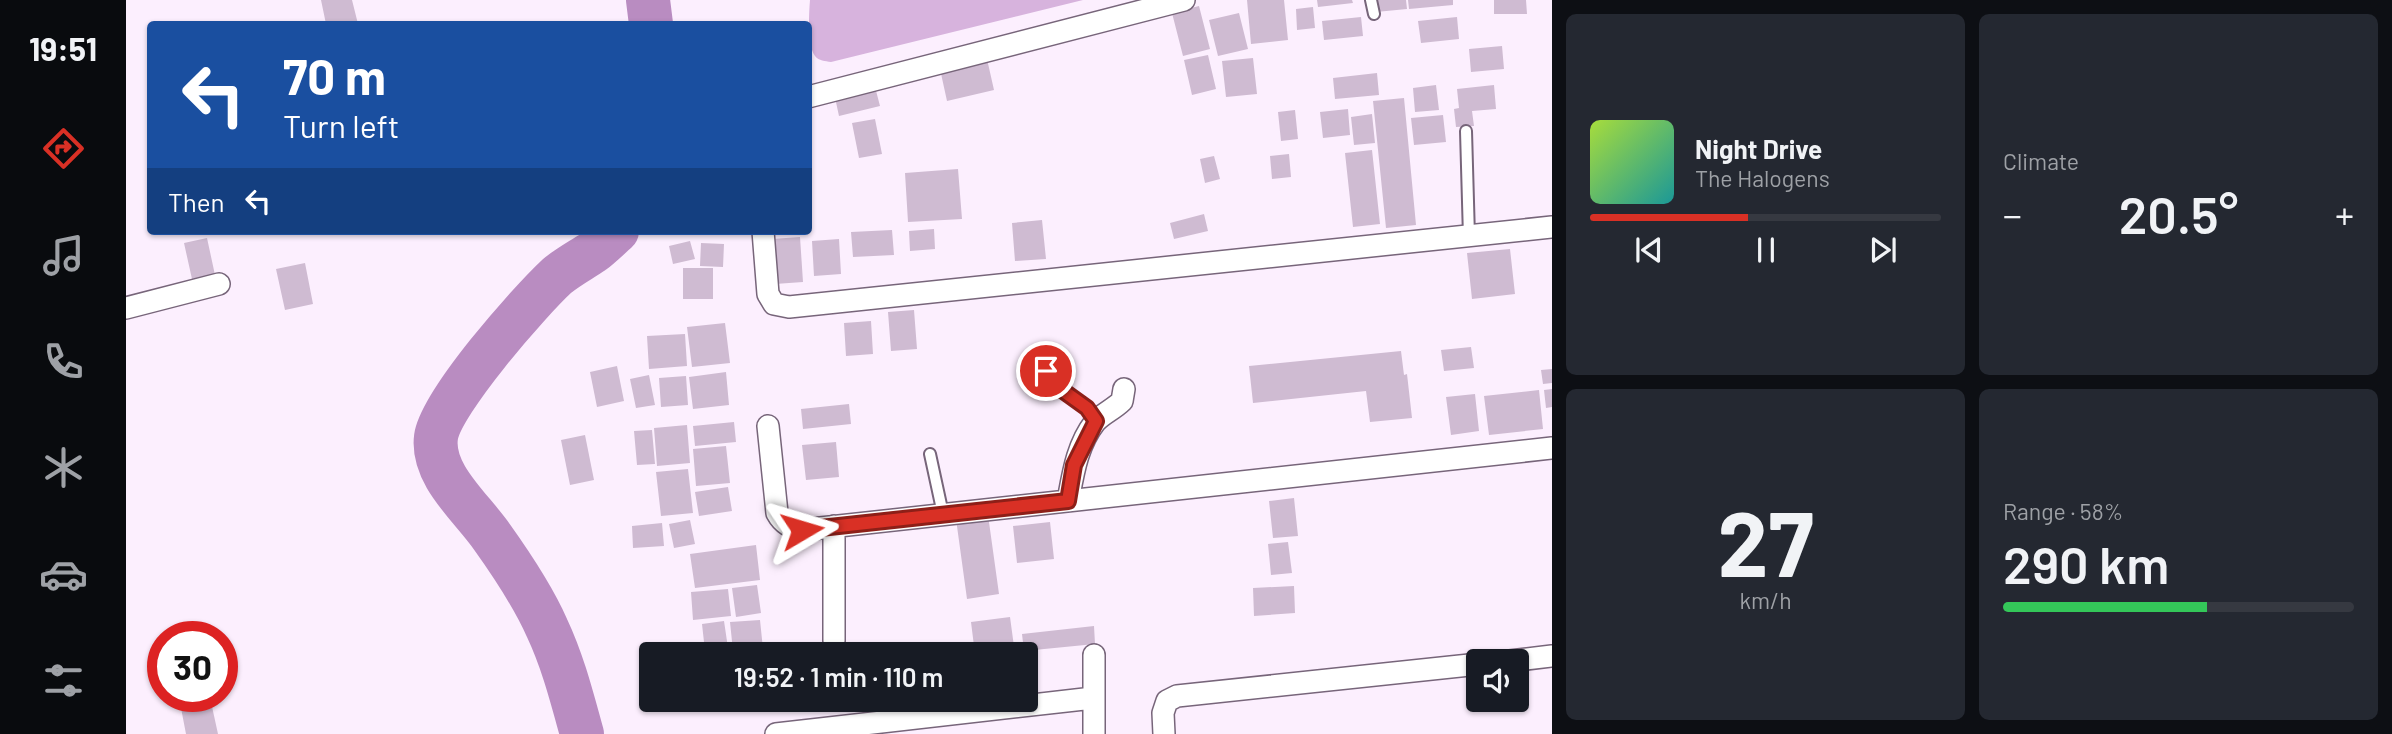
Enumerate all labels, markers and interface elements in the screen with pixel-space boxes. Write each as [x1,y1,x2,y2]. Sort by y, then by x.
text: 19:51 [29,29,97,67]
text: 70 m [283,46,386,105]
icon: left [168,49,259,140]
text: Turn left [283,106,400,144]
icon: directions [39,124,88,173]
text: Night Drive [1695,133,1822,164]
text: Climate [2003,147,2079,175]
text: The Halogens [1695,164,1830,192]
icon: left [239,182,277,220]
text: 20.5° [2119,182,2238,244]
text: Then [168,186,225,217]
text: − [2003,191,2022,237]
text: + [2335,191,2354,237]
icon: music [39,231,88,280]
icon: previous [1630,231,1668,269]
icon: pause [1747,231,1785,269]
icon: next [1864,231,1902,269]
icon: phone [39,337,88,386]
pin [1016,341,1076,401]
icon: arrive [1027,352,1065,390]
icon: climate [39,443,88,492]
text: 27 [1717,486,1814,595]
position arrow [765,493,839,567]
text: Range · 58% [2003,497,2123,525]
text: 290 km [2003,532,2169,594]
icon: car [39,550,88,599]
text: km/h [1739,586,1792,614]
speed limit sign: 30 [147,621,238,712]
map controls [1466,649,1529,712]
button: sound [1466,649,1529,712]
icon: filters [39,656,88,705]
text: 19:52 · 1 min · 110 m [734,661,943,692]

